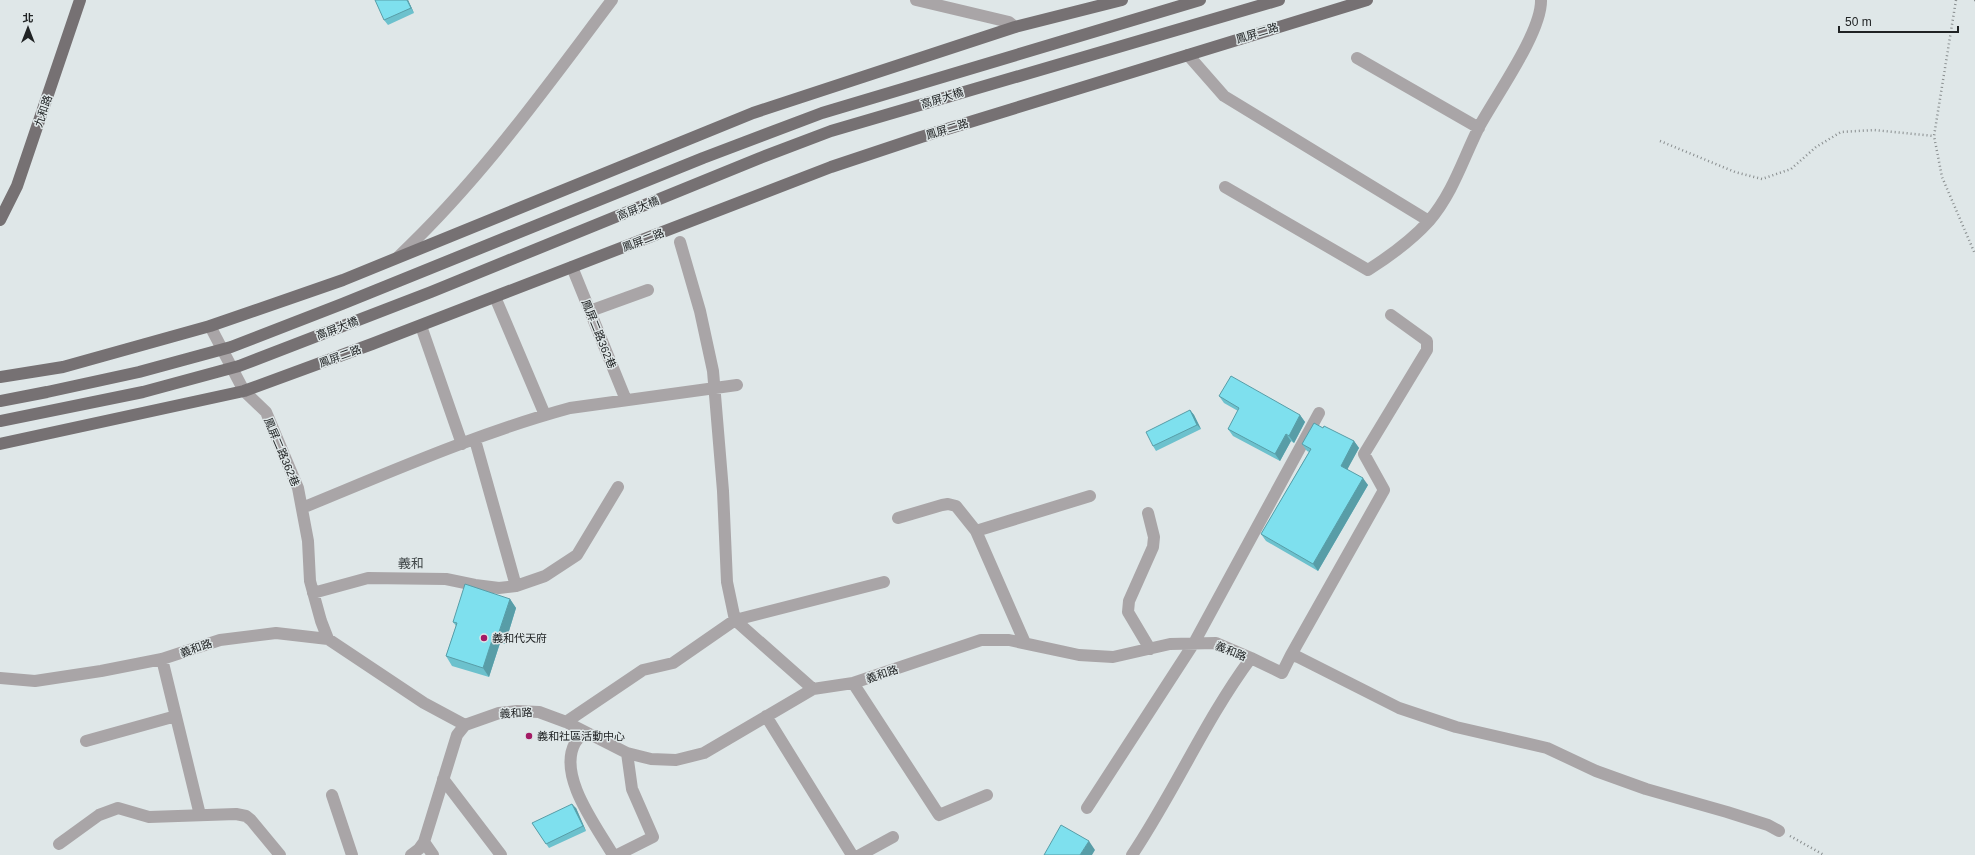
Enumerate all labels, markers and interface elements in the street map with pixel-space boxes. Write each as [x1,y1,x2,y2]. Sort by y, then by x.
north arrow [8,8,48,48]
scale bar [1839,8,1958,34]
text: 北 [23,12,34,24]
text: 50 m [1845,15,1872,29]
street label: 鳳屏二路 [1234,21,1280,45]
street label: 高屏大橋 [919,86,965,110]
street label: 九和路 [32,93,54,129]
street label: 鳳屏二路 [924,117,970,141]
street label: 高屏大橋 [615,194,661,222]
street label: 鳳屏二路 [620,227,666,253]
street label: 鳳屏二路362巷 [580,298,618,370]
street label: 高屏大橋 [314,315,360,341]
street label: 鳳屏二路 [317,343,363,369]
street label: 鳳屏二路362巷 [262,416,302,488]
district label: 義和 [398,556,424,571]
place label: 義和代天府 [492,632,547,644]
marker: 義和代天府 [479,633,489,643]
street label: 義和路 [178,637,214,659]
street label: 義和路 [1213,639,1249,663]
street label: 義和路 [864,663,900,685]
street label: 義和路 [499,706,533,720]
place label: 義和社區活動中心 [537,730,625,742]
marker: 義和社區活動中心 [524,731,534,741]

